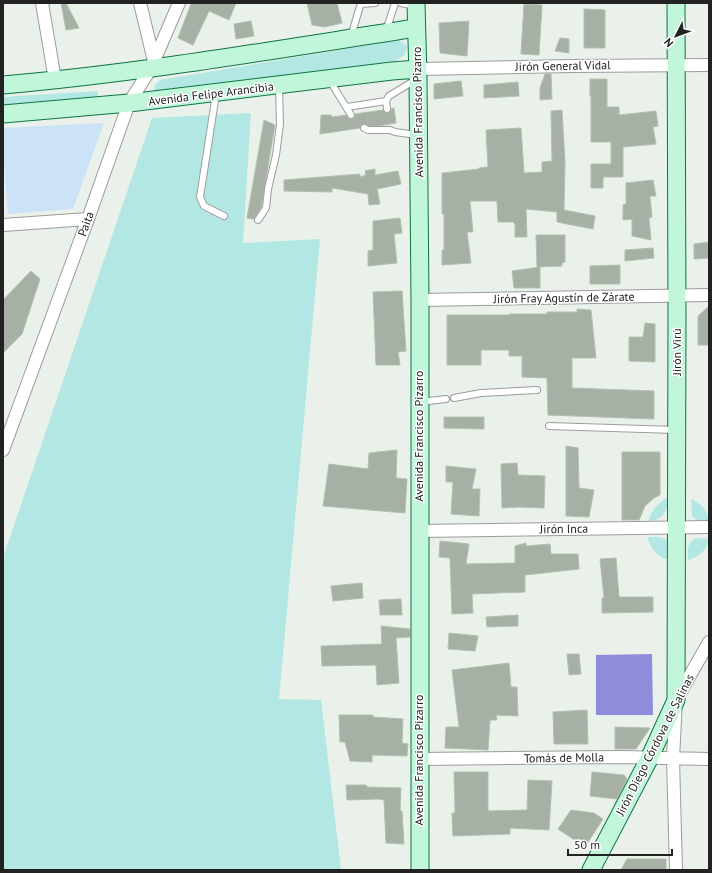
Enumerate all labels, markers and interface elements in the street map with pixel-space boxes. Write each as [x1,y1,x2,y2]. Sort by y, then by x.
north arrow [656,16,696,56]
text: N [661,35,676,50]
street label: Avenida Francisco Pizarro [409,46,426,178]
street label: Jirón General Vidal [514,57,611,74]
street label: Avenida Felipe Arancibia [147,78,274,109]
street label: Paita [74,209,97,238]
street label: Jirón Fray Agustín de Zárate [492,289,635,306]
street label: Jirón Virú [669,328,684,377]
street label: Avenida Francisco Pizarro [411,371,426,501]
street label: Jirón Inca [539,521,588,536]
street label: Jirón Diego Córdova de Salinas [612,671,697,819]
street label: Avenida Francisco Pizarro [411,695,426,825]
street label: Tomás de Molla [524,749,604,766]
scale bar [568,831,672,857]
text: 50 m [574,837,600,852]

